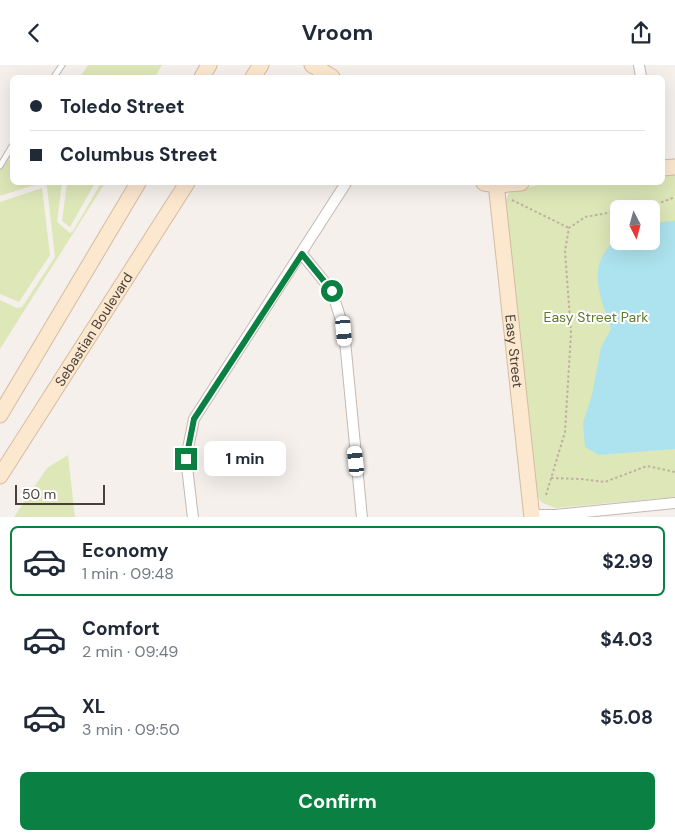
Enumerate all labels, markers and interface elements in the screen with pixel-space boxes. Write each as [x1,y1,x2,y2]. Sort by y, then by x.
text: Vroom [302,18,373,47]
icon: back [20,19,48,47]
icon: share [627,19,655,47]
text: Toledo Street [60,94,185,119]
text: Columbus Street [60,142,217,167]
north arrow [610,200,660,250]
map controls [610,200,660,250]
street label: Sebastian Boulevard [51,269,137,390]
route start [321,280,343,302]
park label: Easy Street Park [544,308,648,326]
street label: Easy Street [501,314,527,389]
car [335,315,352,347]
callout: 1 min [204,441,286,477]
car [346,445,365,477]
route end [175,448,197,470]
text: 1 min [226,448,264,469]
scale bar [15,483,105,506]
text: 50 m [22,485,56,503]
text: Economy [82,538,169,563]
icon: car [22,539,67,584]
text: $2.99 [602,549,653,574]
text: 1 min · 09:48 [82,563,174,584]
text: Comfort [82,616,160,641]
icon: car [22,617,67,662]
text: $4.03 [600,627,653,652]
text: 2 min · 09:49 [82,641,178,662]
text: XL [82,694,105,719]
icon: car [22,695,67,740]
text: $5.08 [600,705,653,730]
text: 3 min · 09:50 [82,719,180,740]
button: Confirm [20,772,655,830]

